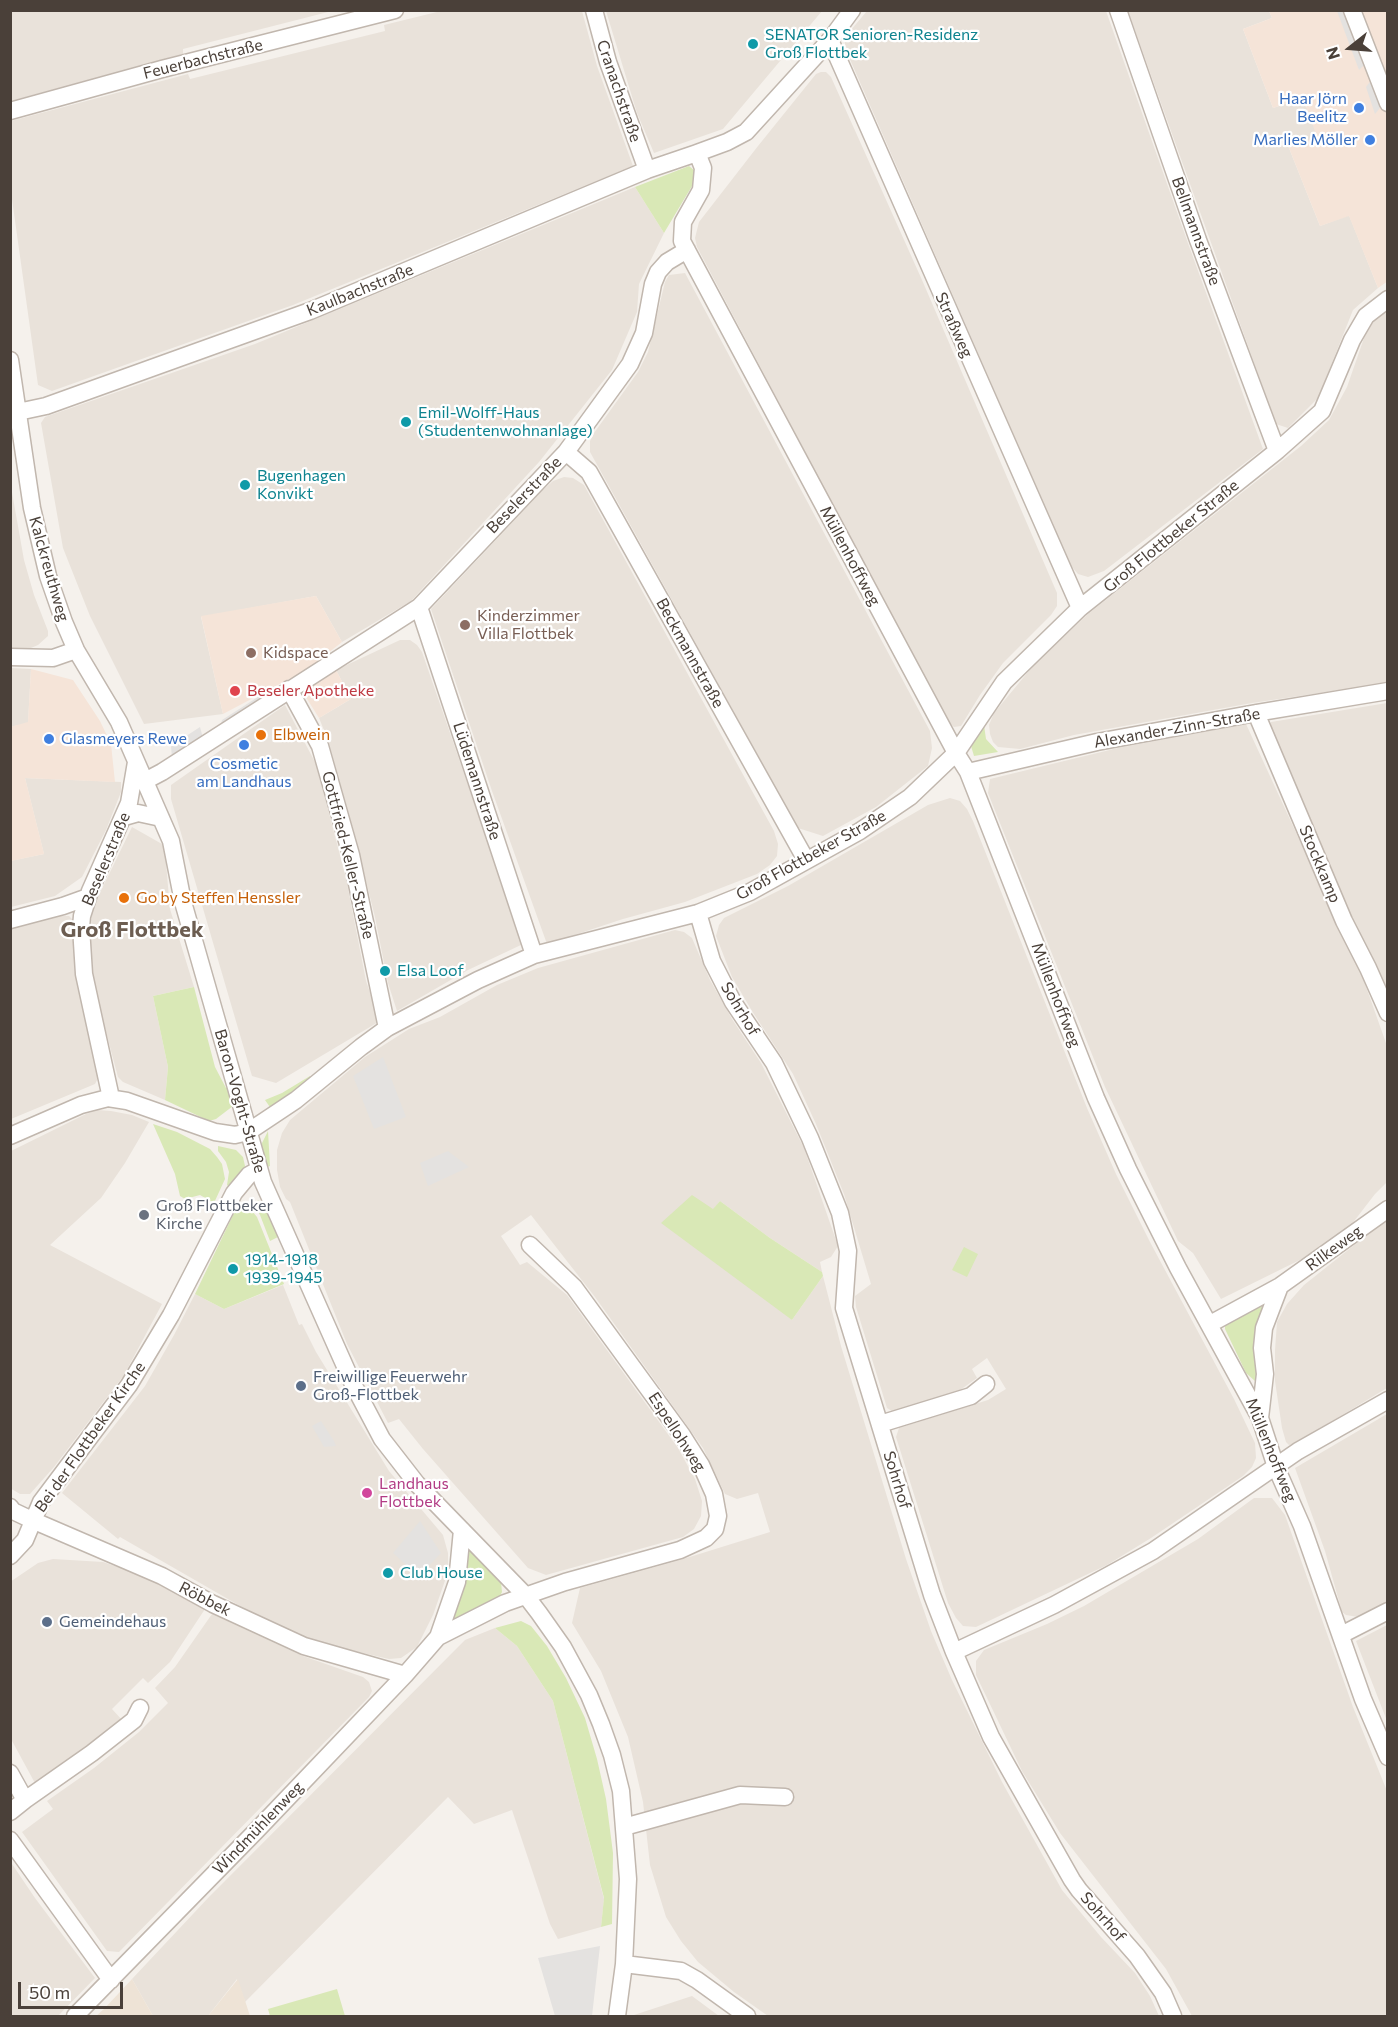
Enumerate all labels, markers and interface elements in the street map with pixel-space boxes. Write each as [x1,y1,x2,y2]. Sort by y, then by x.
north arrow [1320,18,1380,78]
place label: SENATOR Senioren-Residenz Groß Flottbek [765,25,978,63]
street label: Feuerbachstraße [141,35,265,83]
street label: Cranachstraße [593,37,645,145]
marker: SENATOR Senioren-Residenz Groß Flottbek [746,37,760,51]
text: N [1321,45,1343,62]
place label: Haar Jörn Beelitz [1279,89,1347,127]
marker: Haar Jörn Beelitz [1352,101,1366,115]
place label: Marlies Möller [1253,130,1358,150]
marker: Marlies Möller [1363,133,1377,147]
street label: Bellmannstraße [1167,174,1225,288]
street label: Kaulbachstraße [304,260,416,320]
street label: Straßweg [931,289,977,361]
place label: Emil-Wolff-Haus (Studentenwohnanlage) [418,403,593,441]
marker: Emil-Wolff-Haus (Studentenwohnanlage) [399,415,413,429]
street label: Beselerstraße [482,452,566,538]
place label: Bugenhagen Konvikt [257,466,346,504]
street label: Groß Flottbeker Straße [1099,476,1243,596]
marker: Bugenhagen Konvikt [238,478,252,492]
street label: Müllenhoffweg [816,503,884,609]
street label: Kalckreuthweg [25,514,73,624]
street label: Beckmannstraße [652,595,728,711]
place label: Kinderzimmer Villa Flottbek [477,606,580,644]
marker: Kinderzimmer Villa Flottbek [458,618,472,632]
place label: Kidspace [263,643,329,663]
marker: Kidspace [244,646,258,660]
place label: Beseler Apotheke [247,681,374,701]
marker: Beseler Apotheke [228,684,242,698]
street label: Alexander-Zinn-Straße [1093,704,1261,752]
street label: Lüdemannstraße [449,720,505,842]
place label: Elbwein [273,725,330,745]
marker: Elbwein [254,728,268,742]
place label: Glasmeyers Rewe [61,729,187,749]
marker: Glasmeyers Rewe [42,732,56,746]
marker: Cosmetic am Landhaus [237,738,251,752]
place label: Cosmetic am Landhaus [196,754,292,792]
street label: Gottfried-Keller-Straße [318,769,378,941]
street label: Groß Flottbeker Straße [733,806,889,904]
street label: Beselerstraße [78,809,134,909]
street label: Stockkamp [1295,822,1345,906]
place label: Go by Steffen Henssler [136,888,301,908]
marker: Go by Steffen Henssler [117,891,131,905]
district label: Groß Flottbek [60,917,204,943]
street label: Müllenhoffweg [1027,940,1085,1050]
place label: Elsa Loof [397,961,464,981]
marker: Elsa Loof [378,964,392,978]
street label: Sohrhof [716,979,764,1039]
street label: Baron-Voght-Straße [210,1027,270,1175]
place label: Groß Flottbeker Kirche [156,1196,273,1234]
marker: Groß Flottbeker Kirche [137,1208,151,1222]
street label: Rilkeweg [1302,1221,1366,1275]
place label: 1914-1918 1939-1945 [245,1250,322,1288]
marker: 1914-1918 1939-1945 [226,1262,240,1276]
street label: Bei der Flottbeker Kirche [31,1358,149,1516]
place label: Freiwillige Feuerwehr Groß-Flottbek [313,1367,467,1405]
marker: Freiwillige Feuerwehr Groß-Flottbek [294,1379,308,1393]
street label: Espellohweg [644,1389,710,1475]
street label: Müllenhoffweg [1241,1395,1301,1505]
street label: Sohrhof [879,1449,915,1511]
place label: Landhaus Flottbek [379,1474,449,1512]
marker: Landhaus Flottbek [360,1486,374,1500]
place label: Club House [400,1563,483,1583]
marker: Club House [381,1566,395,1580]
street label: Röbbek [176,1578,234,1620]
place label: Gemeindehaus [59,1612,166,1632]
marker: Gemeindehaus [40,1615,54,1629]
street label: Windmühlenweg [209,1777,307,1879]
street label: Sohrhof [1076,1888,1130,1946]
scale bar [21,1970,126,2008]
text: 50 m [29,1981,70,2003]

